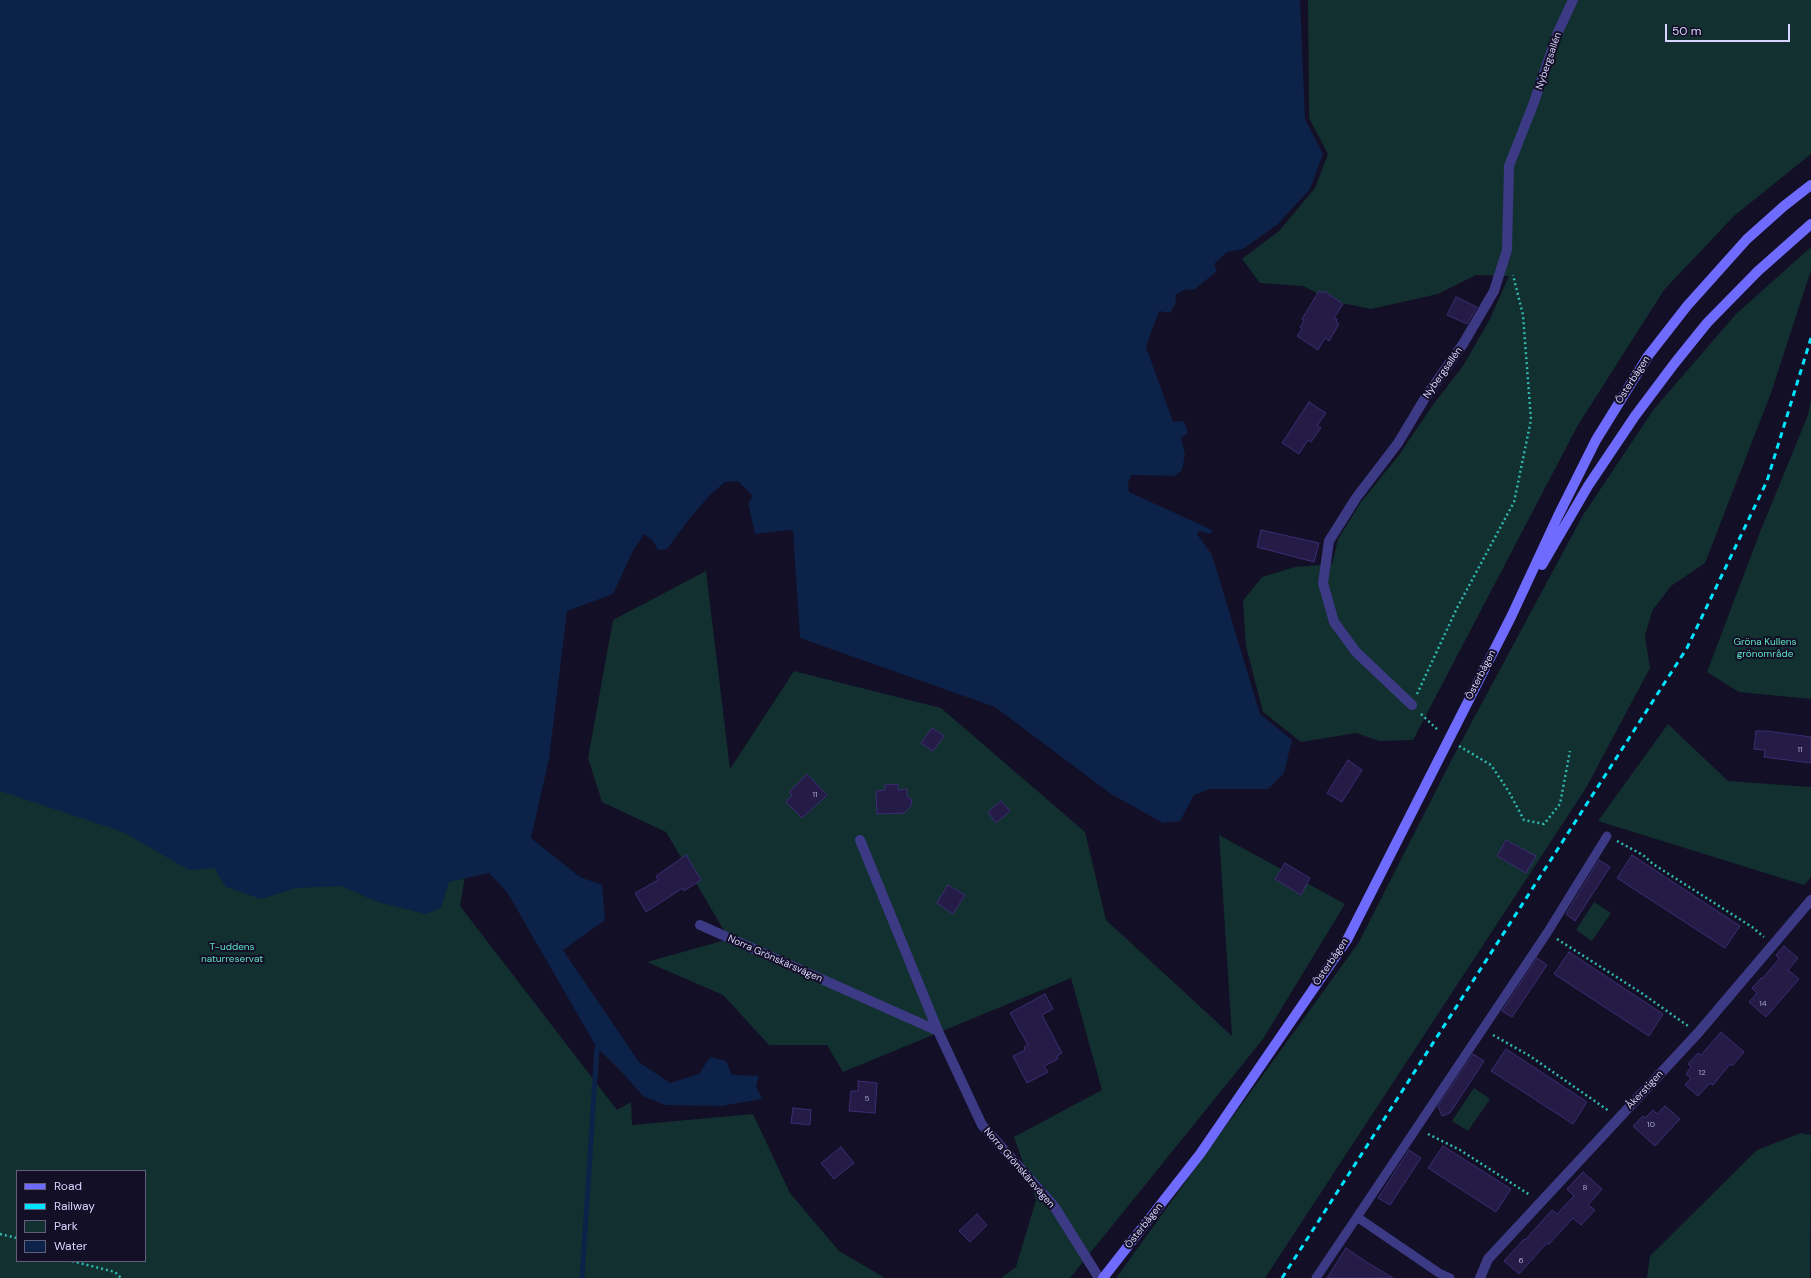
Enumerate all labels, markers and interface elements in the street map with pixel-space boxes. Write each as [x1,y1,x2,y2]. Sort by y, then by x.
scale bar [1667,16,1792,42]
text: 50 m [1672,23,1701,39]
street label: Nybergsallén [1534,31,1564,91]
street label: Nybergsallén [1421,345,1465,401]
street label: Österbågen [1613,354,1653,406]
park label: Gröna Kullens grönområde [1733,636,1797,660]
street label: Österbågen [1463,648,1499,702]
house number: 11 [1798,745,1802,755]
house number: 11 [813,790,817,800]
street label: Norra Grönskärsvägen [726,933,824,985]
street label: Österbågen [1311,936,1351,988]
park label: T-uddens naturreservat [201,941,263,964]
house number: 14 [1759,999,1767,1009]
street label: Åkerstigen [1624,1068,1666,1112]
house number: 12 [1698,1068,1706,1078]
house number: 5 [865,1094,869,1104]
house number: 10 [1647,1120,1655,1130]
street label: Norra Grönskärsvägen [981,1125,1057,1211]
legend [16,1170,146,1262]
text: Road [54,1178,82,1194]
house number: 8 [1583,1183,1587,1193]
text: Railway [54,1198,95,1214]
street label: Österbågen [1123,1201,1165,1251]
text: Park [54,1218,78,1234]
text: Water [54,1238,87,1254]
house number: 6 [1518,1256,1524,1266]

